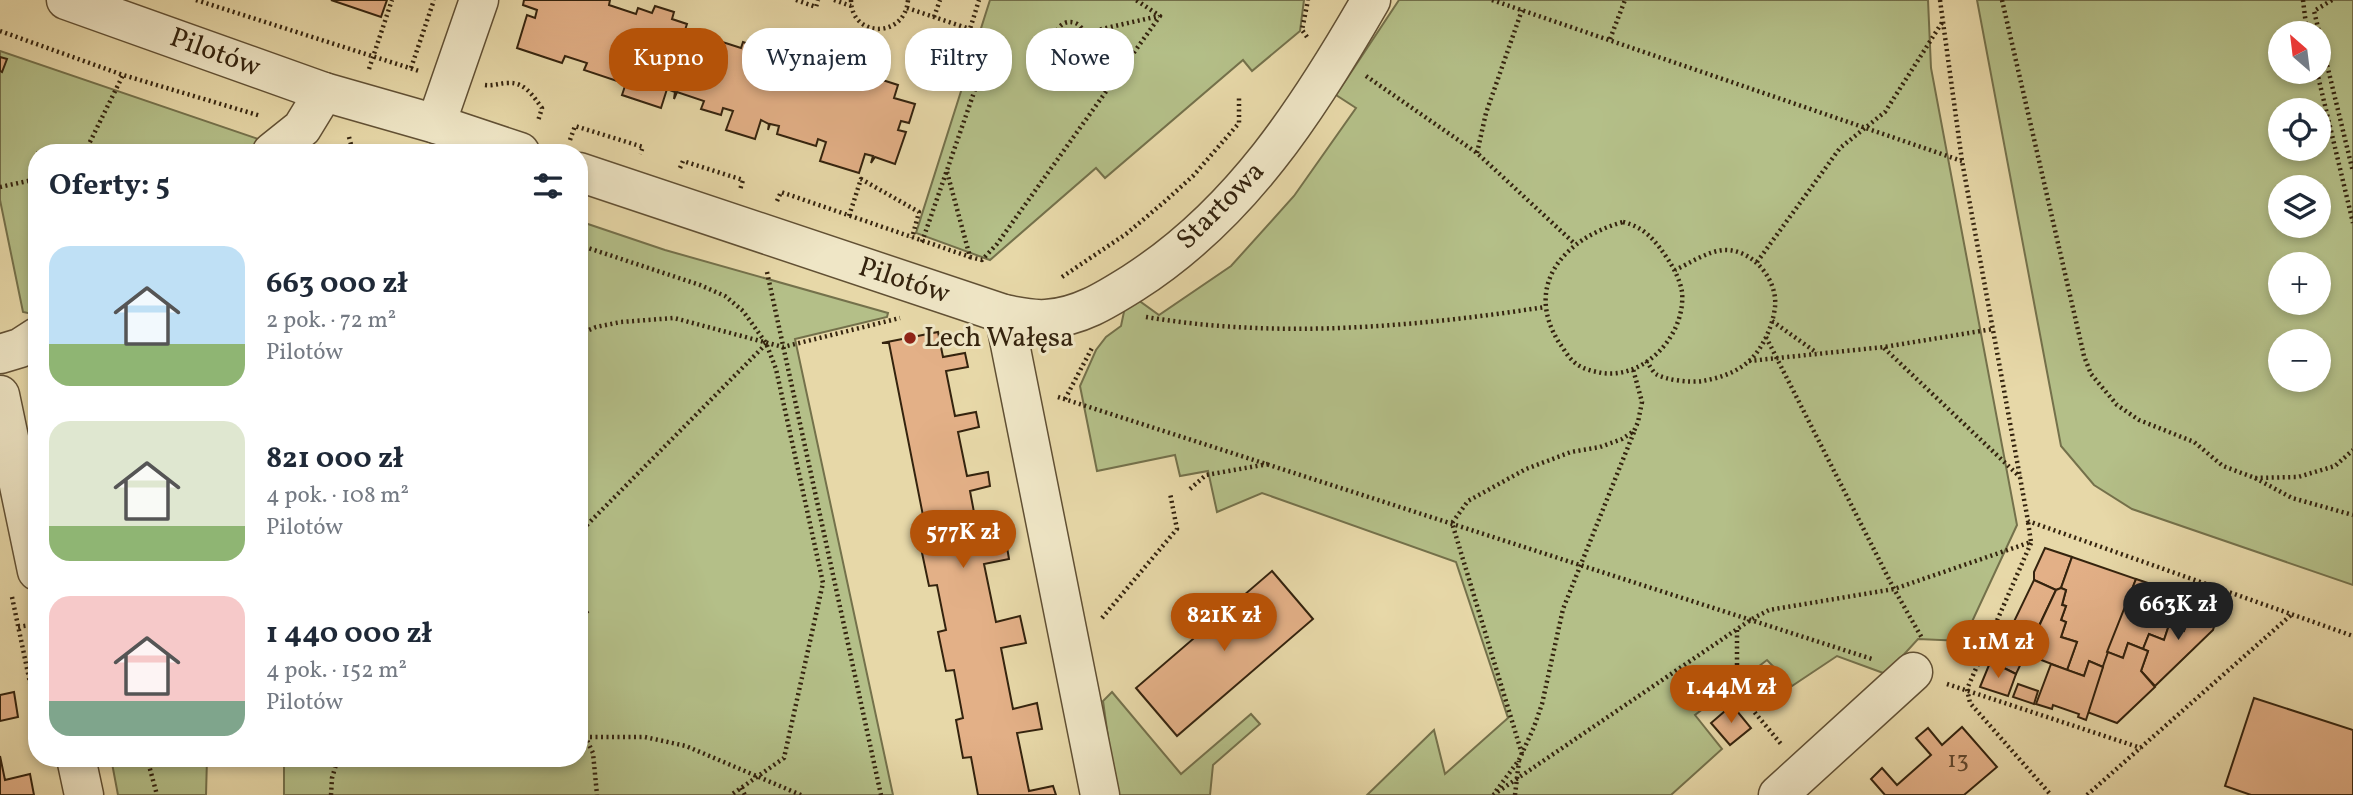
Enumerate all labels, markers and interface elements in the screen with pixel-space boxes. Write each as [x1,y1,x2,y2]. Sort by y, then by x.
street label: Pilotów [164,19,266,87]
north arrow [2268,21,2331,84]
map controls [2268,21,2331,392]
chip: Kupno [609,28,728,91]
chip: Wynajem [742,28,891,91]
chip: Filtry [905,28,1012,91]
chip: Nowe [1026,28,1134,91]
button: locate [2268,98,2331,161]
street label: Startowa [1168,153,1274,259]
text: Oferty: 5 [49,165,170,207]
icon: filters [529,167,567,205]
button: layers [2268,175,2331,238]
street label: Pilotów [853,248,955,314]
button: + [2268,252,2331,315]
text: 663 000 zł [266,263,408,305]
icon: home [105,274,189,358]
text: 2 pok. · 72 m² [266,305,396,337]
place label: Lech Wałęsa [924,319,1074,358]
button: − [2268,329,2331,392]
marker: Lech Wałęsa [902,330,918,346]
text: Pilotów [266,337,343,369]
text: 821 000 zł [266,438,403,480]
icon: home [105,449,189,533]
text: 4 pok. · 108 m² [266,480,409,512]
pin: 577K zł [898,510,1028,570]
text: Pilotów [266,512,343,544]
text: 577K zł [926,517,1000,549]
pin: 663K zł [2113,582,2243,642]
text: 663K zł [2139,589,2217,621]
pin: 821K zł [1159,594,1289,653]
text: 821K zł [1187,600,1261,632]
text: 1 440 000 zł [266,613,432,655]
pin: 1.1M zł [1933,620,2063,680]
icon: home [105,624,189,708]
text: 1.1M zł [1962,627,2034,659]
text: 4 pok. · 152 m² [266,655,407,687]
pin: 1.44M zł [1659,666,1803,725]
text: 1.44M zł [1686,672,1776,704]
text: Pilotów [266,687,343,719]
house number: 13 [1947,744,1969,778]

